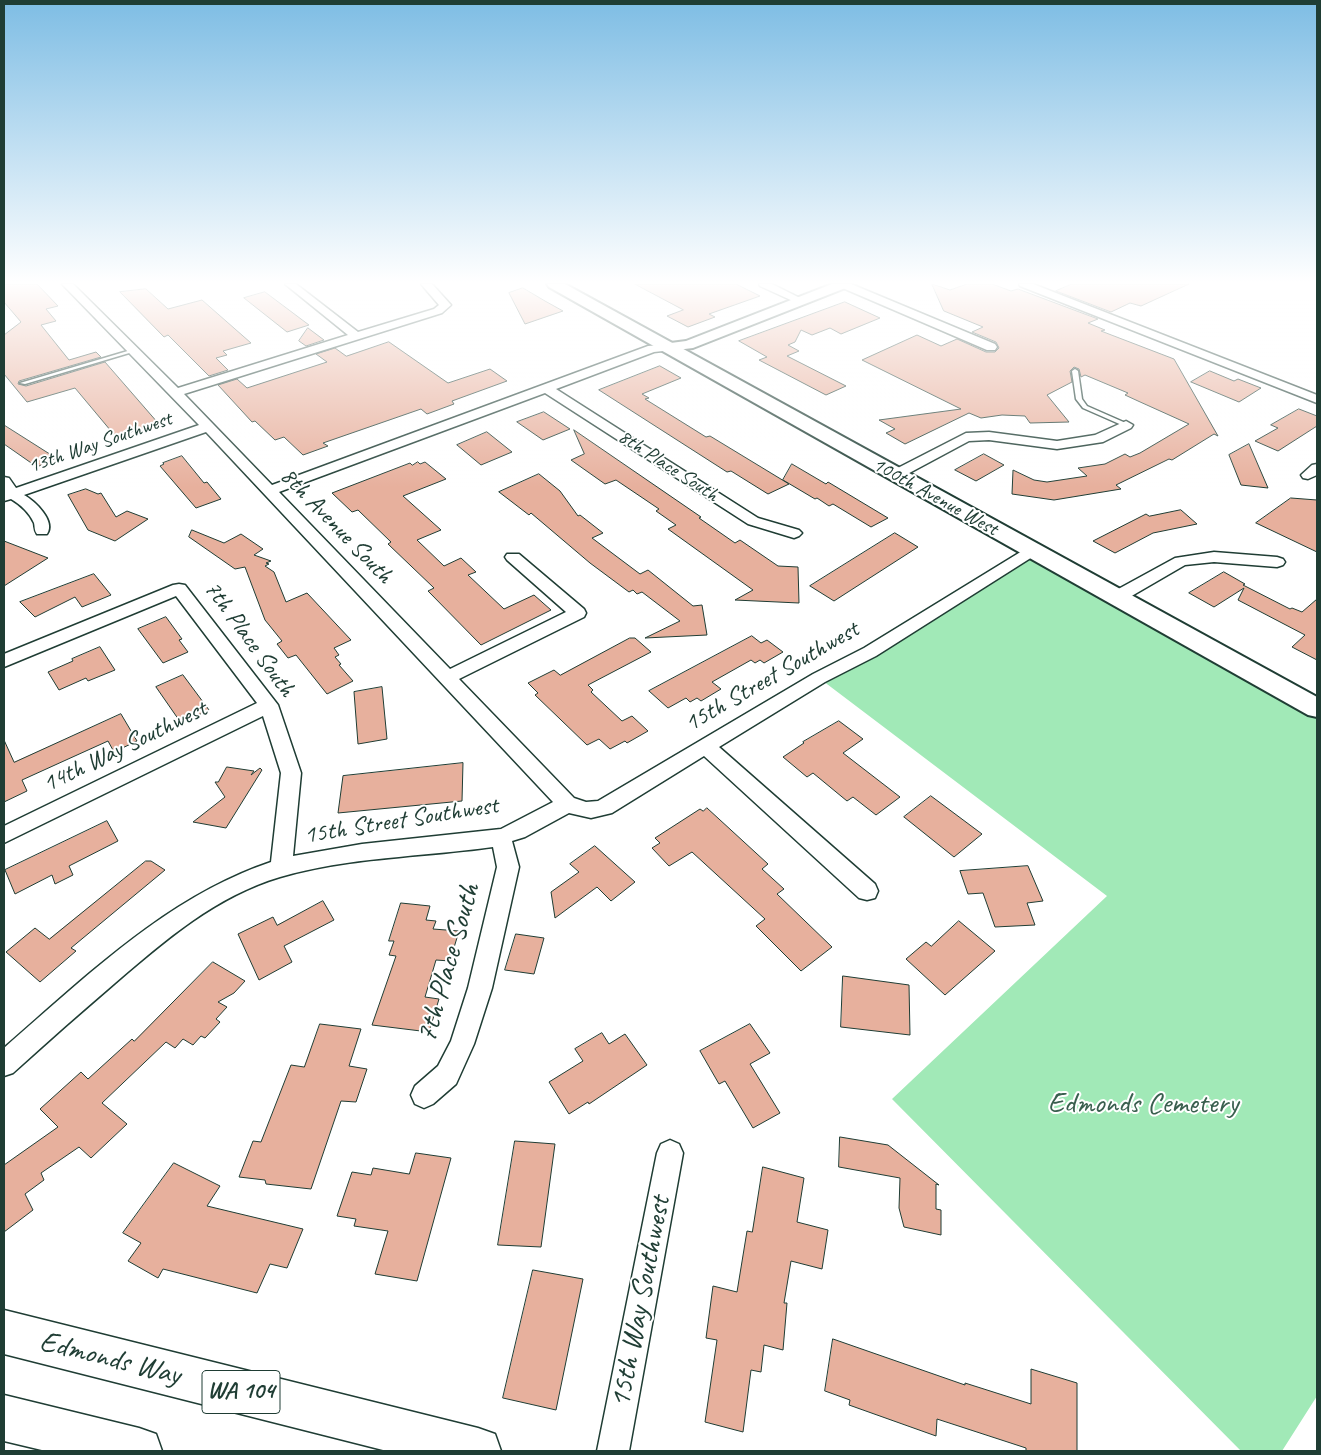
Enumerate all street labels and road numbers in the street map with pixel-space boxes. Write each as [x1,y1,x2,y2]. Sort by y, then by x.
street label: 13th Way Southwest [25,407,175,479]
street label: 8th Place South [613,424,723,508]
street label: 100th Avenue West [868,452,1002,542]
street label: 8th Avenue South [273,462,399,590]
street label: 7th Place South [197,575,301,703]
street label: 15th Street Southwest [680,615,864,739]
street label: 14th Way Southwest [38,694,212,800]
street label: 15th Street Southwest [302,791,500,851]
street label: 7th Place South [409,879,489,1047]
street label: 15th Way Southwest [603,1193,679,1411]
street label: Edmonds Way [36,1324,184,1394]
road number: WA 104 [202,1370,280,1414]

